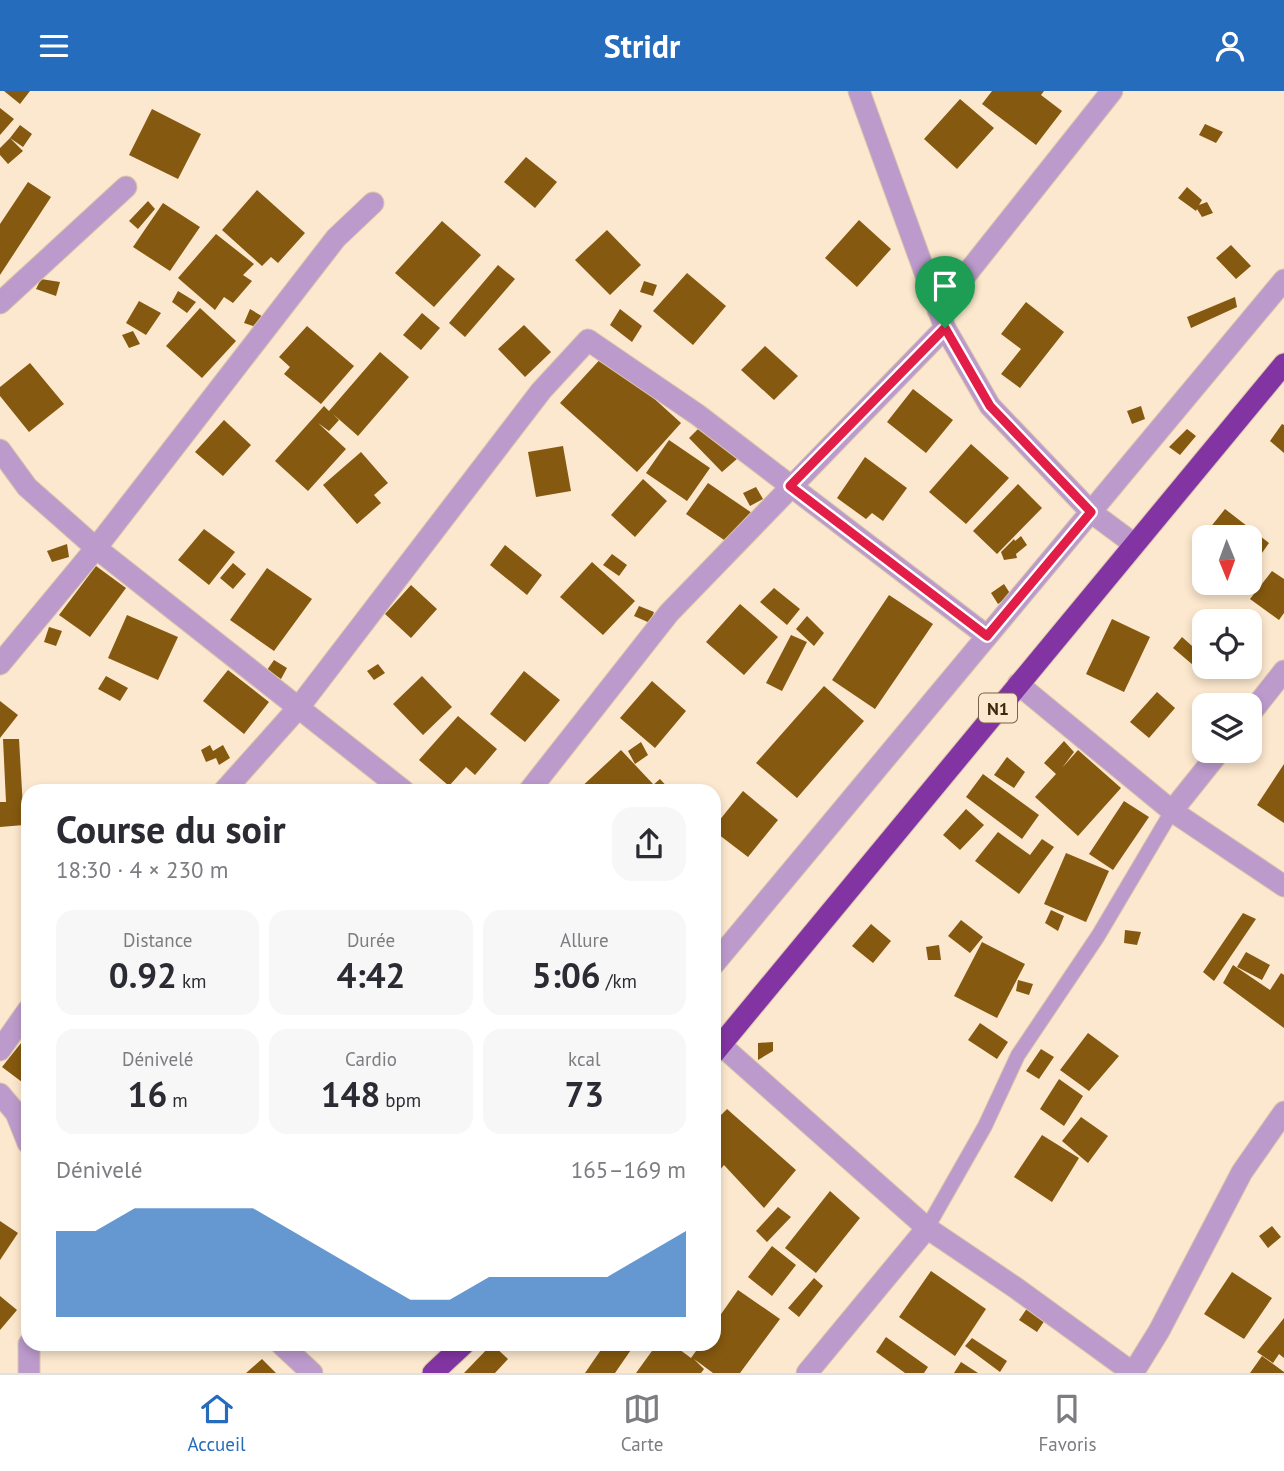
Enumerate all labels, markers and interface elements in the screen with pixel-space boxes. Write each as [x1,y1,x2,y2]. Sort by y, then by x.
text: Stridr [604,25,680,67]
icon: menu [35,27,73,65]
icon: person [1211,27,1249,65]
pin [915,256,975,328]
icon: arrive [926,267,964,305]
north arrow [1192,525,1262,595]
map controls [1192,525,1262,763]
button: locate [1192,609,1262,679]
road number: N1 [979,693,1017,723]
button: layers [1192,693,1262,763]
text: Course du soir [56,804,286,853]
button: share [612,807,686,881]
text: 18:30 · 4 × 230 m [56,855,228,884]
text: Distance [123,928,192,952]
text: Durée [347,928,395,952]
text: Allure [560,928,609,952]
text: 0.92 [109,952,177,998]
text: 4:42 [337,952,405,998]
text: 5:06 [532,952,601,998]
text: km [177,969,207,993]
text: /km [601,969,637,993]
text: Dénivelé [122,1047,193,1071]
text: Cardio [345,1047,397,1071]
text: kcal [568,1047,601,1071]
text: 16 [128,1071,167,1117]
text: 148 [321,1071,380,1117]
text: 73 [564,1071,604,1117]
text: m [167,1088,188,1112]
text: bpm [380,1088,421,1112]
text: Dénivelé [56,1155,142,1184]
text: 165–169 m [571,1155,686,1184]
tab: Accueil [188,1390,246,1456]
tab: Carte [621,1390,664,1456]
tab: Favoris [1039,1390,1096,1456]

